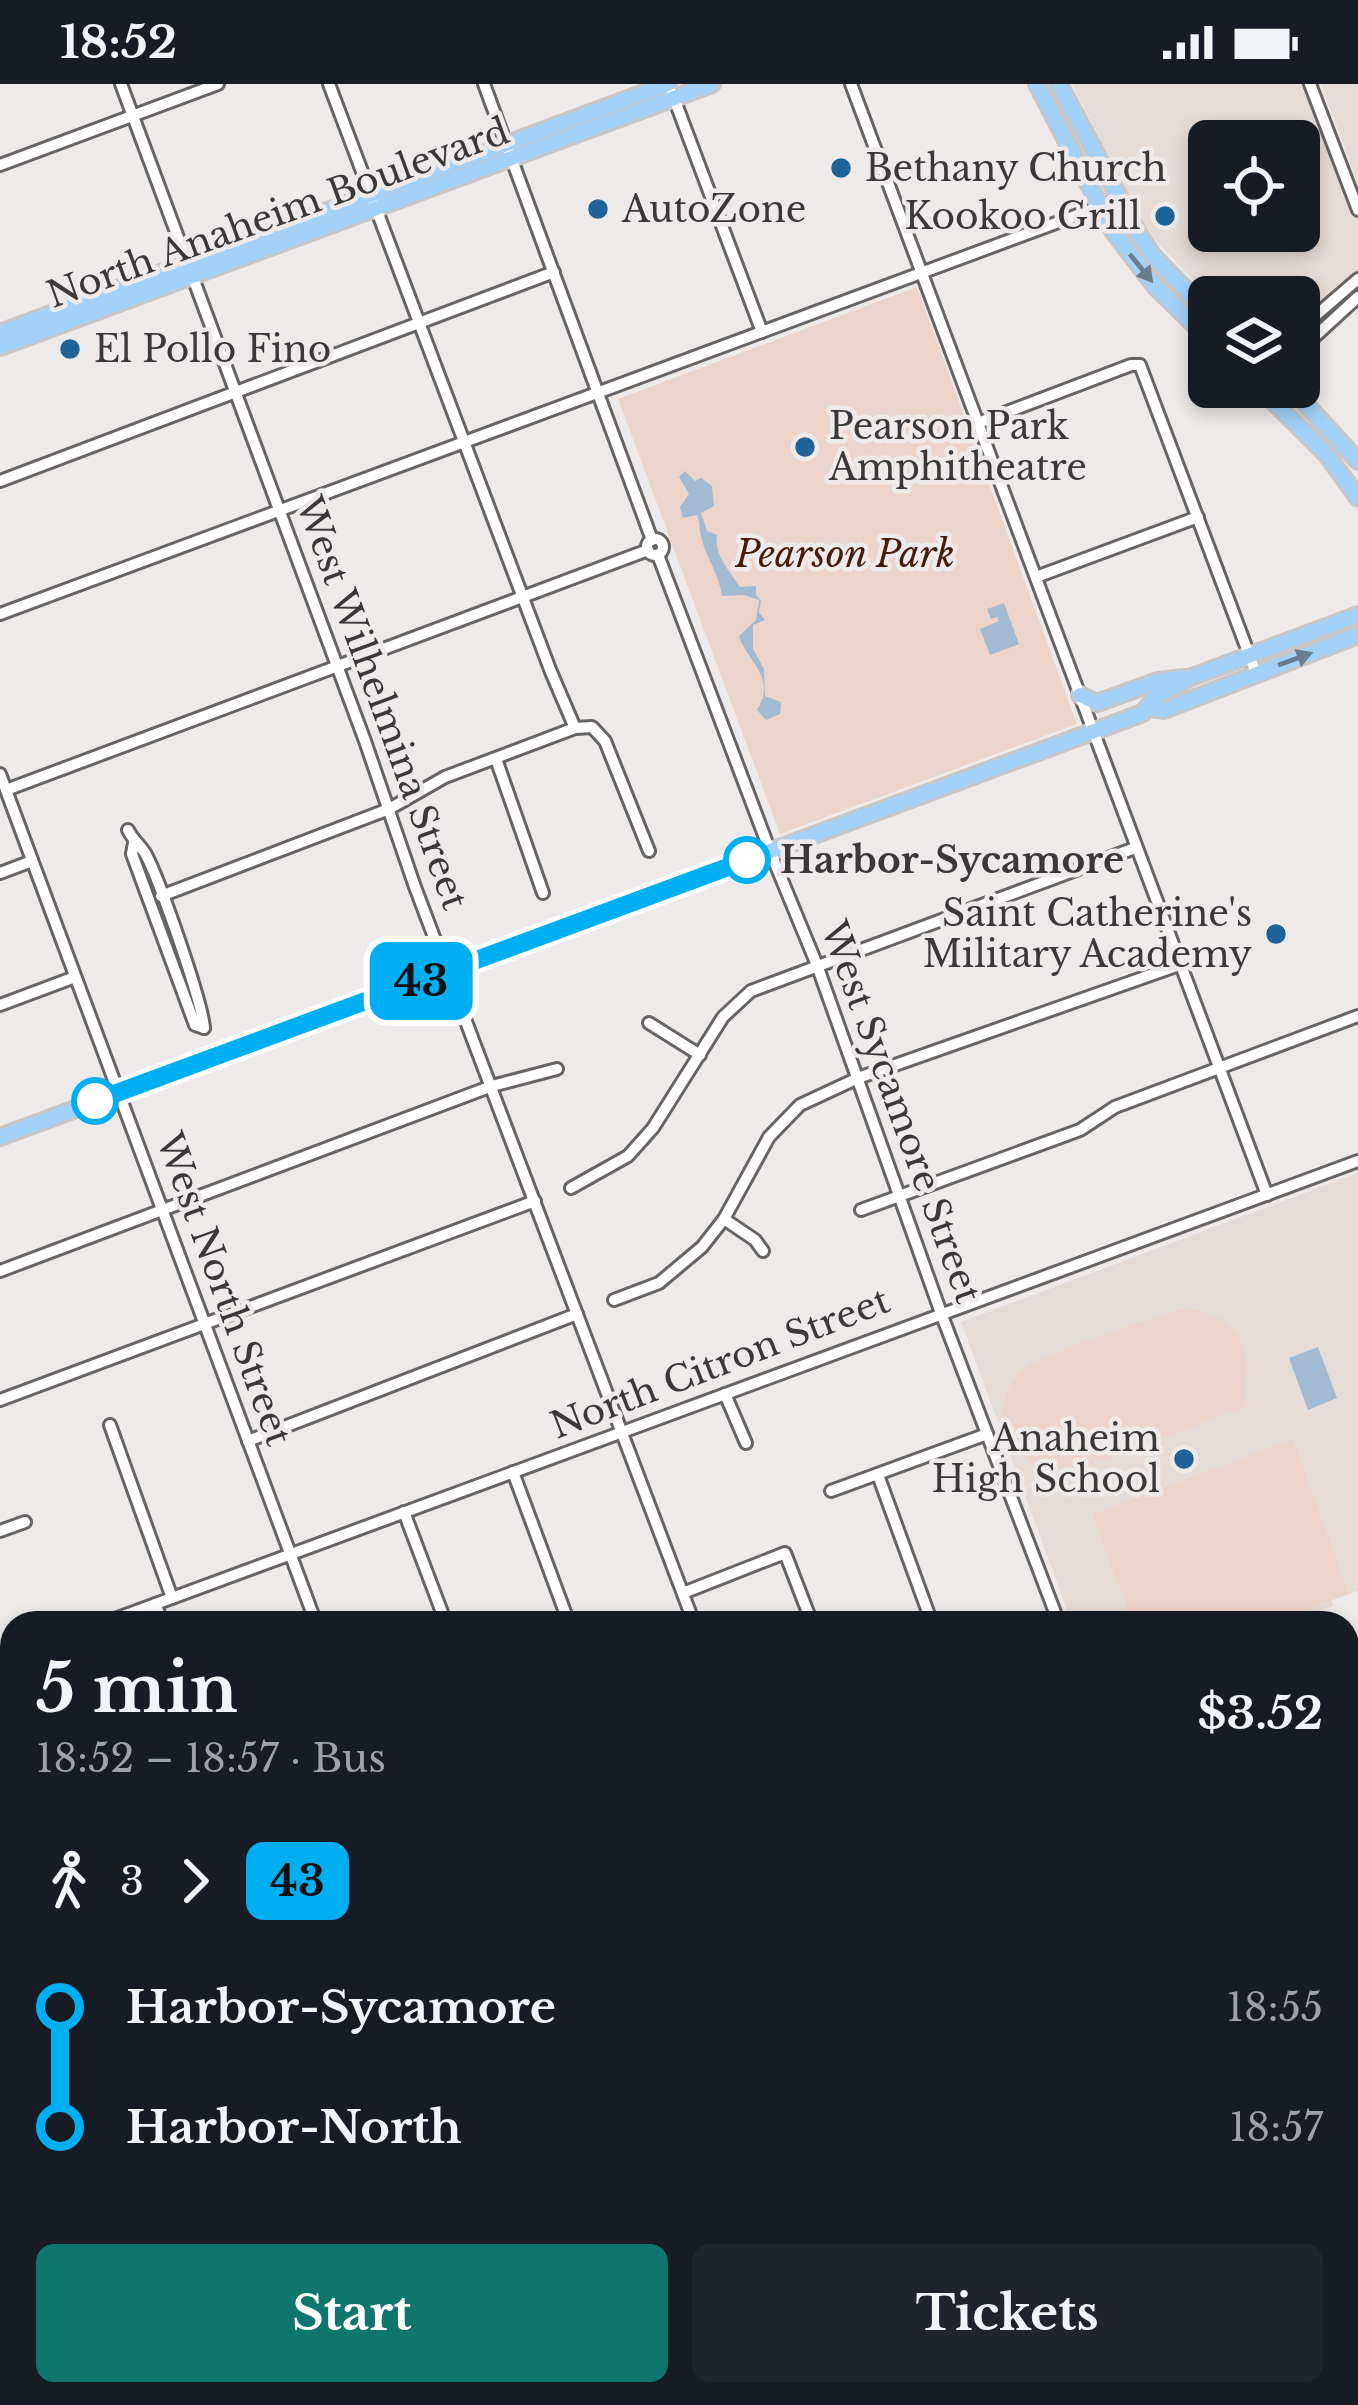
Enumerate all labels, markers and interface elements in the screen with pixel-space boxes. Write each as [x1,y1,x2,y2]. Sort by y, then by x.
text: 18:52 [60,14,177,70]
street label: North Anaheim Boulevard [41,108,515,318]
map controls [1188,120,1320,408]
button: locate [1188,120,1320,252]
place label: Bethany Church [865,146,1167,191]
marker: Bethany Church [828,155,854,181]
place label: AutoZone [621,187,806,232]
place label: Kookoo Grill [904,194,1141,239]
marker: AutoZone [585,196,611,222]
marker: Kookoo Grill [1152,203,1178,229]
one-way arrow [1127,253,1153,284]
button: layers [1188,276,1320,408]
place label: El Pollo Fino [94,327,331,372]
marker: El Pollo Fino [57,336,83,362]
place label: Pearson Park Amphitheatre [828,404,1087,490]
marker: Pearson Park Amphitheatre [792,434,818,460]
street label: West Wilhelmina Street [286,489,478,916]
park label: Pearson Park [734,532,955,577]
one-way arrow [1277,648,1313,667]
marker: Harbor-Sycamore [725,838,769,882]
place label: Harbor-Sycamore [780,838,1124,883]
place label: Saint Catherine's Military Academy [923,891,1252,977]
street label: West Sycamore Street [811,914,991,1309]
marker: Saint Catherine's Military Academy [1263,921,1289,947]
line badge: 43 [367,942,475,1020]
text: 43 [394,955,448,1007]
unlabelled marker [73,1079,117,1123]
street label: West North Street [146,1126,302,1452]
street label: North Citron Street [544,1277,896,1448]
place label: Anaheim High School [932,1416,1160,1502]
marker: Anaheim High School [1171,1446,1197,1472]
text: 5 min [36,1648,238,1730]
text: $3.52 [1198,1685,1323,1741]
text: 18:52 – 18:57 · Bus [36,1734,386,1783]
icon: walk [36,1848,102,1914]
icon: forward [162,1848,228,1914]
text: 43 [270,1855,325,1907]
text: 3 [120,1857,144,1906]
text: Harbor-Sycamore [126,1979,556,2035]
text: 18:55 [1227,1983,1323,2032]
text: Harbor-North [126,2099,462,2155]
text: 18:57 [1229,2103,1323,2152]
button: Start [36,2244,668,2382]
button: Tickets [692,2244,1323,2382]

